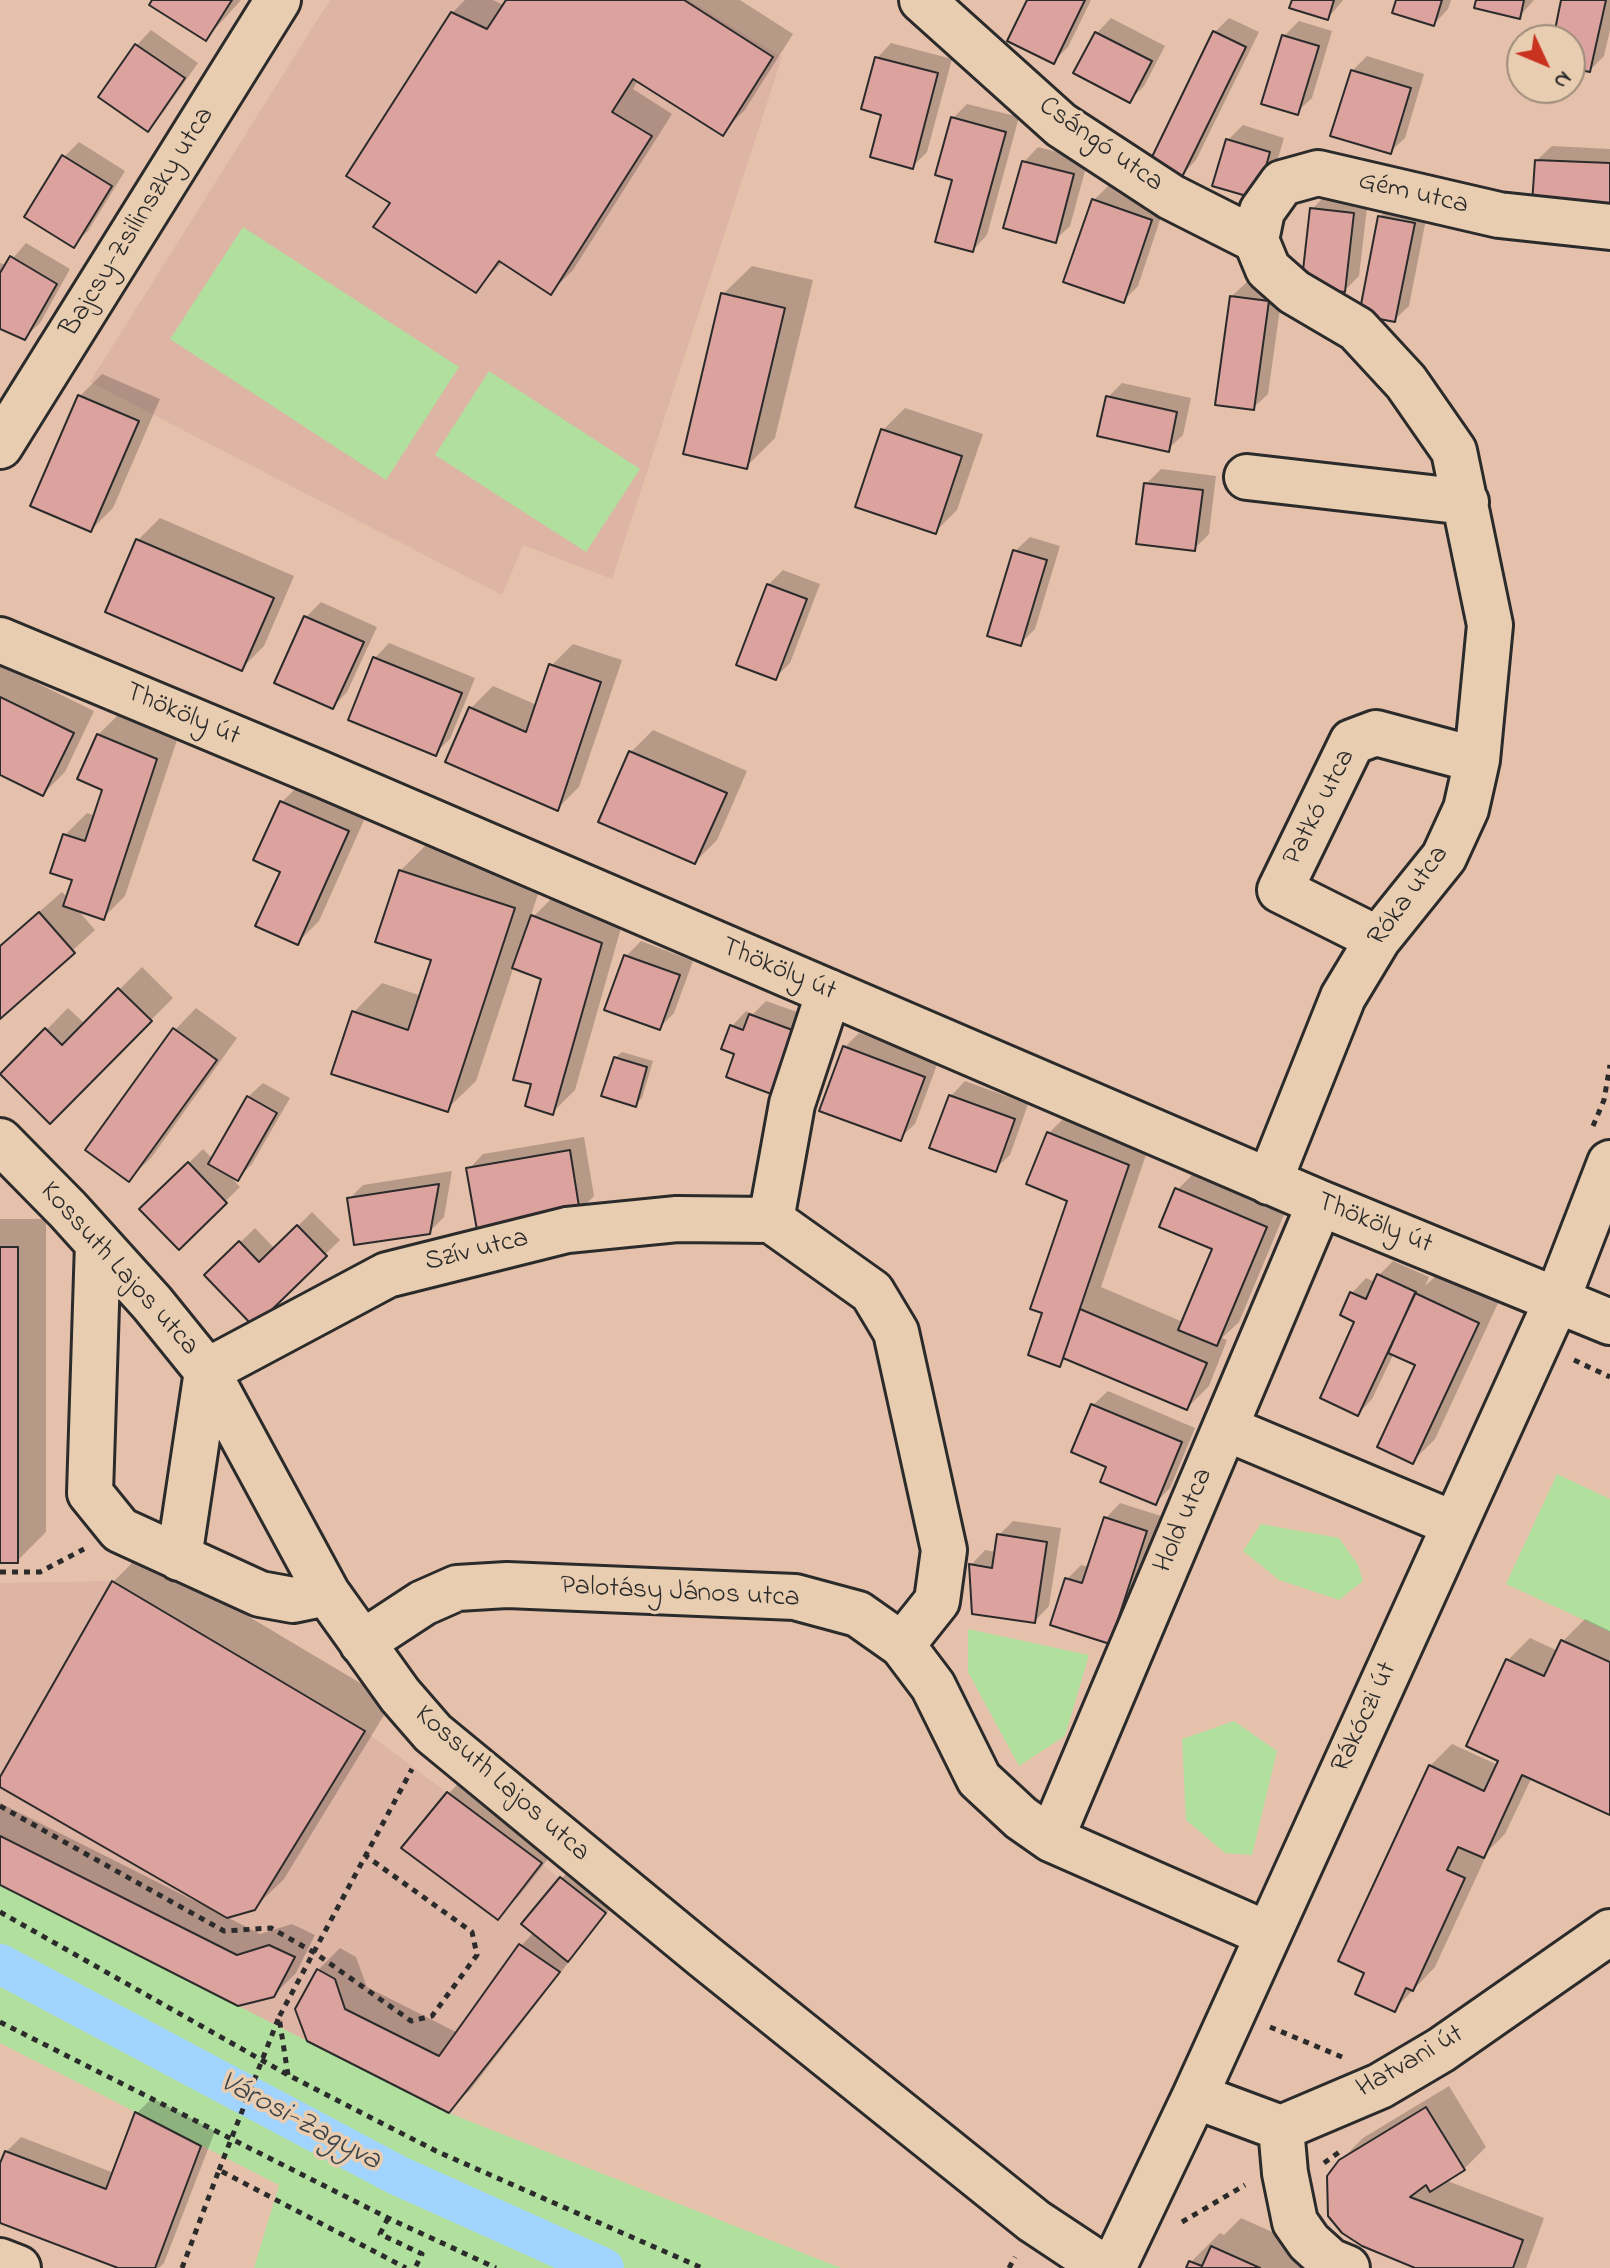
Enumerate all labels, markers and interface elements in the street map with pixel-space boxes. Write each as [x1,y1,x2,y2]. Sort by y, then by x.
north arrow [1506,24,1586,104]
text: N [1545,63,1579,96]
street label: Csángó utca [1031,91,1169,201]
street label: Bajcsy-Zsilinszky utca [55,102,223,344]
street label: Gém utca [1355,166,1471,224]
street label: Thököly út [119,677,245,755]
street label: Patkó utca [1277,744,1365,872]
street label: Róka utca [1362,840,1458,954]
street label: Thököly út [715,932,841,1010]
street label: Kossuth Lajos utca [31,1176,205,1364]
street label: Thököly út [1311,1187,1437,1263]
street label: Szív utca [422,1223,532,1281]
street label: Hold utca [1148,1464,1222,1578]
street label: Palotásy János utca [559,1571,801,1617]
street label: Rákóczi út [1326,1657,1406,1779]
street label: Kossuth Lajos utca [406,1699,596,1871]
street label: Hatvani út [1352,2019,1470,2107]
water label: Városi-Zagyva [212,2065,386,2181]

